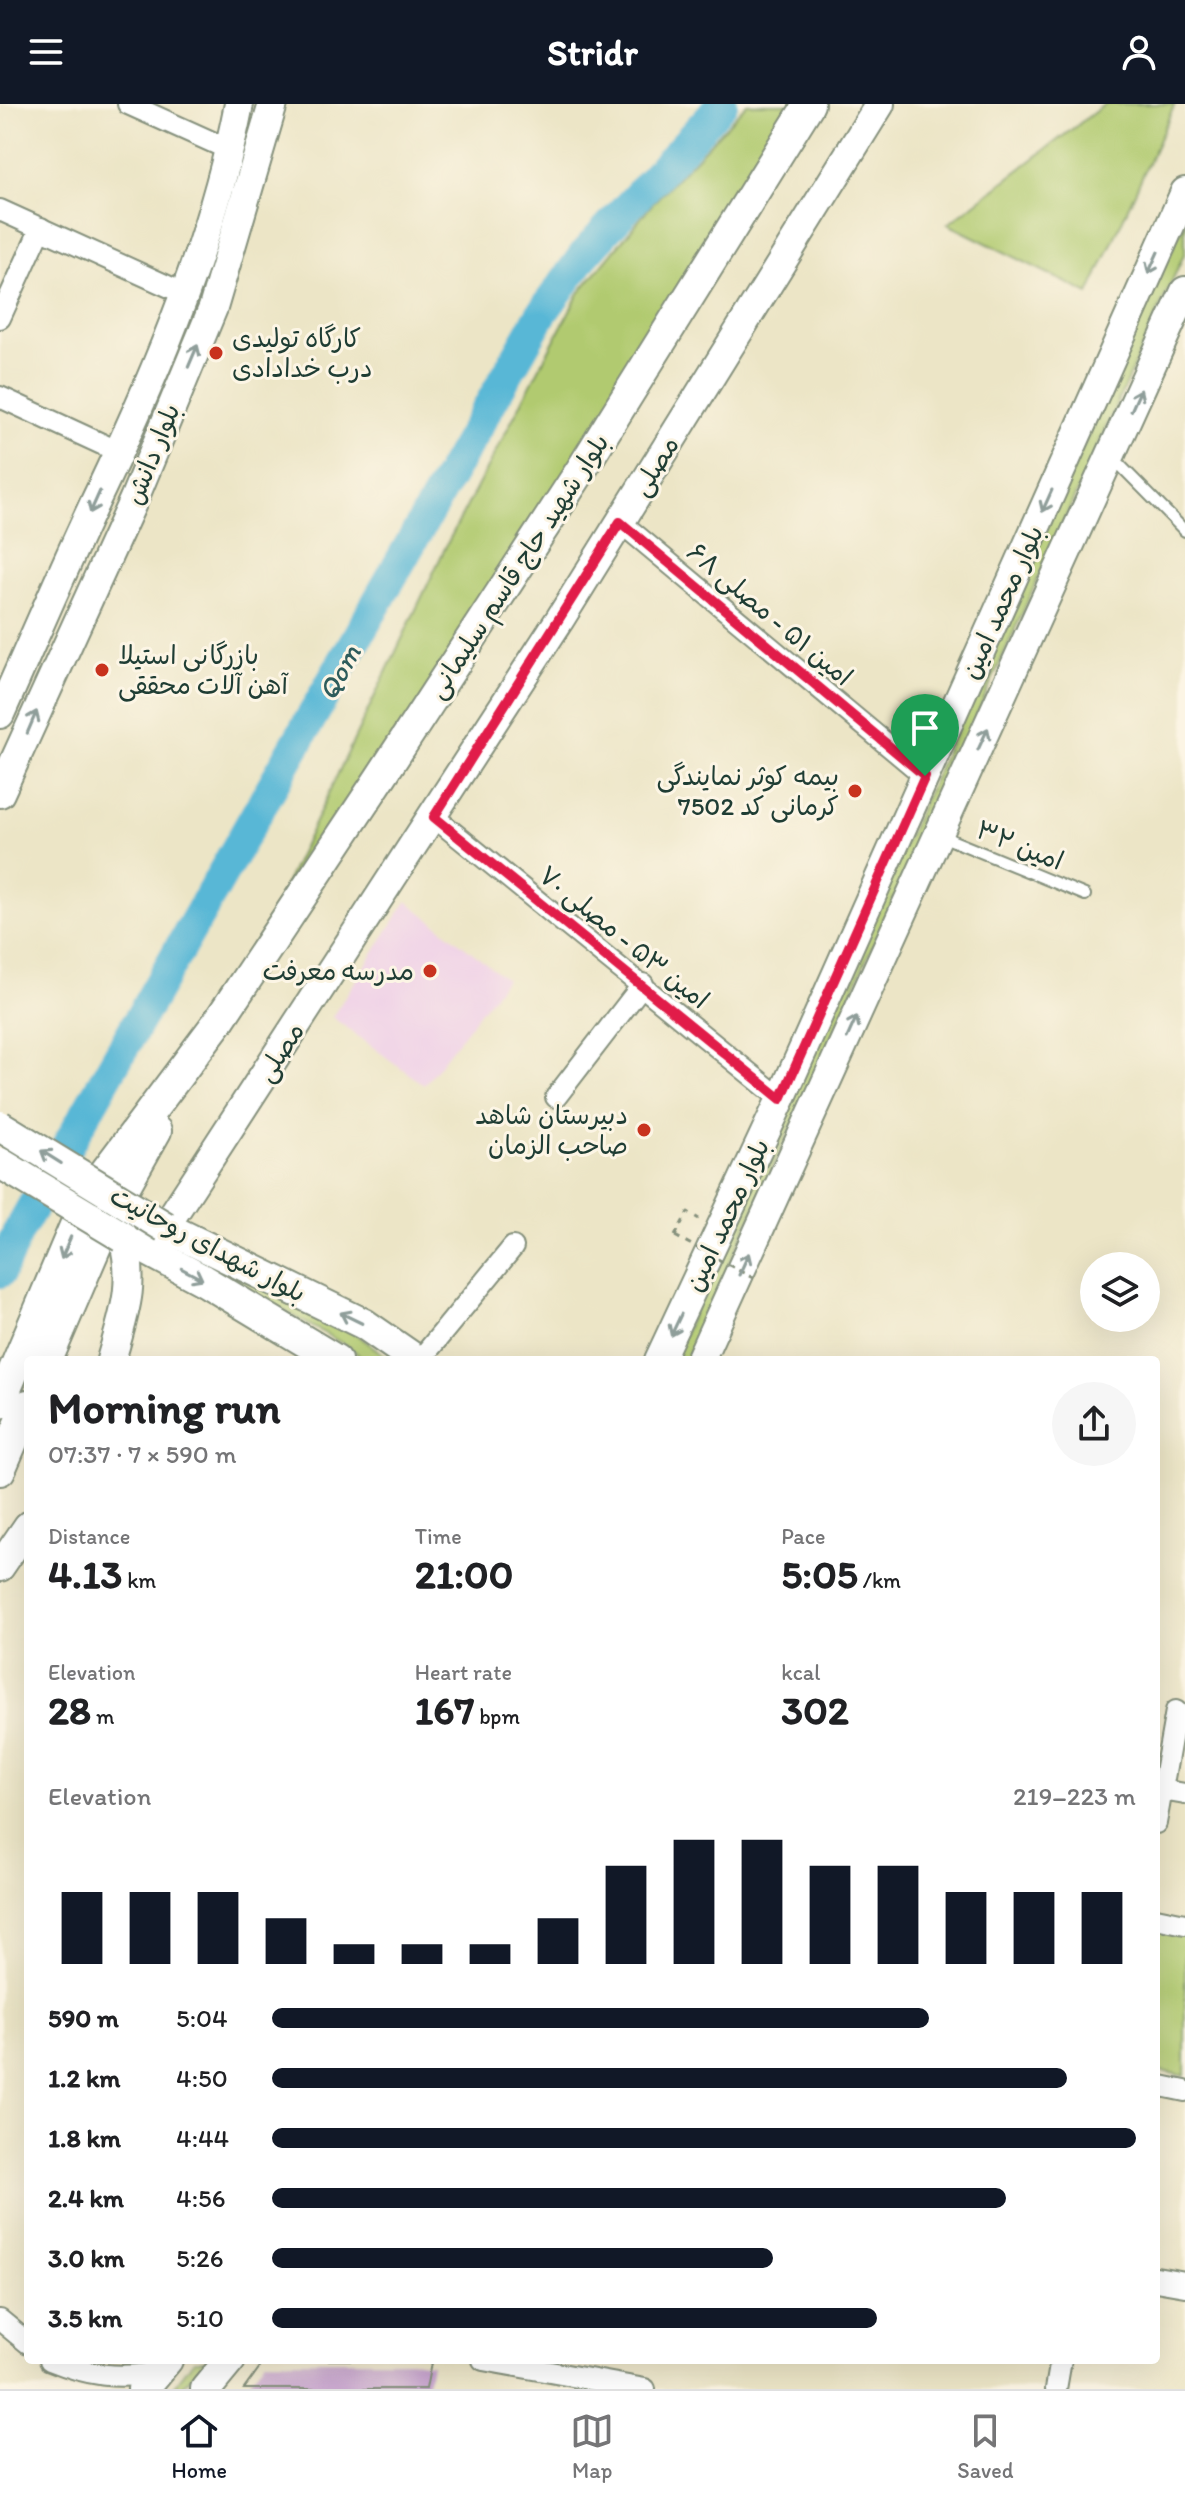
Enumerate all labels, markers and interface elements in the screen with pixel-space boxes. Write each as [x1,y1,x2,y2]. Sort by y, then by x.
icon: menu [24,30,68,74]
icon: person [1117,30,1161,74]
text: Stridr [547,31,638,74]
one-way arrow [1145,251,1160,275]
place label: کارگاه تولیدی درب خدادادی [232,322,373,384]
one-way arrow [186,344,201,369]
marker: کارگاه تولیدی درب خدادادی [207,344,225,362]
one-way arrow [1129,389,1144,413]
street label: بلوار دانش [117,399,187,509]
street label: بلوار شهید حاج قاسم سلیمانی [420,428,619,707]
street label: مصلی [624,430,686,502]
one-way arrow [1039,489,1054,513]
one-way arrow [86,490,101,514]
street label: بلوار محمد امین [954,520,1050,684]
street label: امین ۵۱ - مصلی ۶۸ [680,535,859,693]
water label: Qom [310,638,368,706]
place label: بازرگانی استیلا آهن آلات محققی [118,639,289,702]
marker: بازرگانی استیلا آهن آلات محققی [93,661,111,679]
pin [891,694,959,776]
icon: arrive [903,706,947,750]
one-way arrow [26,710,41,735]
one-way arrow [976,727,991,752]
place label: بیمه کوثر نمایندگی کرمانی کد 7502 [656,760,839,823]
marker: بیمه کوثر نمایندگی کرمانی کد 7502 [846,782,864,800]
street label: امین ۳۲ [972,813,1068,877]
street label: امین ۵۳ - مصلی ۷۰ [532,858,716,1016]
place label: مدرسه معرفت [262,955,414,987]
marker: مدرسه معرفت [421,962,439,980]
one-way arrow [845,1015,860,1039]
street label: مصلی [249,1016,312,1088]
place label: دبیرستان شاهد صاحب الزمان [475,1099,628,1161]
marker: دبیرستان شاهد صاحب الزمان [635,1121,653,1139]
street label: بلوار محمد امین [678,1134,776,1296]
one-way arrow [40,1149,63,1165]
street label: بلوار شهدای روحانیت [105,1179,311,1309]
one-way arrow [57,1235,72,1260]
one-way arrow [737,1252,752,1276]
map controls [1080,1252,1160,1332]
button: layers [1080,1252,1160,1332]
one-way arrow [180,1266,203,1282]
one-way arrow [340,1310,364,1325]
one-way arrow [668,1313,683,1337]
text: Morning run [48,1381,281,1434]
button: share [1052,1382,1136,1466]
text: 07:37 · 7 × 590 m [48,1438,237,1470]
text: Distance [48,1523,130,1550]
text: Time [415,1523,462,1550]
text: Pace [781,1523,825,1550]
text: 4.13 [48,1550,122,1598]
text: 21:00 [415,1550,513,1598]
text: 5:05 [781,1550,858,1598]
text: km [122,1567,156,1594]
text: /km [858,1567,901,1594]
text: Elevation [48,1659,135,1686]
text: Heart rate [415,1659,512,1686]
text: kcal [781,1659,820,1686]
text: 28 [48,1686,91,1734]
text: 167 [415,1686,474,1734]
text: 302 [781,1686,849,1734]
text: m [91,1703,114,1730]
text: bpm [474,1703,520,1730]
text: Elevation [48,1780,151,1812]
text: 219–223 m [1013,1780,1136,1812]
text: 590 m [48,2002,119,2034]
text: 5:04 [176,2002,228,2034]
text: 1.2 km [48,2062,120,2094]
text: 4:50 [176,2062,228,2094]
text: 1.8 km [48,2122,121,2154]
text: 4:44 [176,2122,229,2154]
text: 2.4 km [48,2182,124,2214]
text: 4:56 [176,2182,225,2214]
text: 3.0 km [48,2242,125,2274]
text: 5:26 [176,2242,223,2274]
text: 3.5 km [48,2302,122,2334]
text: 5:10 [176,2302,224,2334]
tab: Home [172,2409,227,2484]
tab: Map [570,2409,614,2484]
tab: Saved [957,2409,1013,2484]

